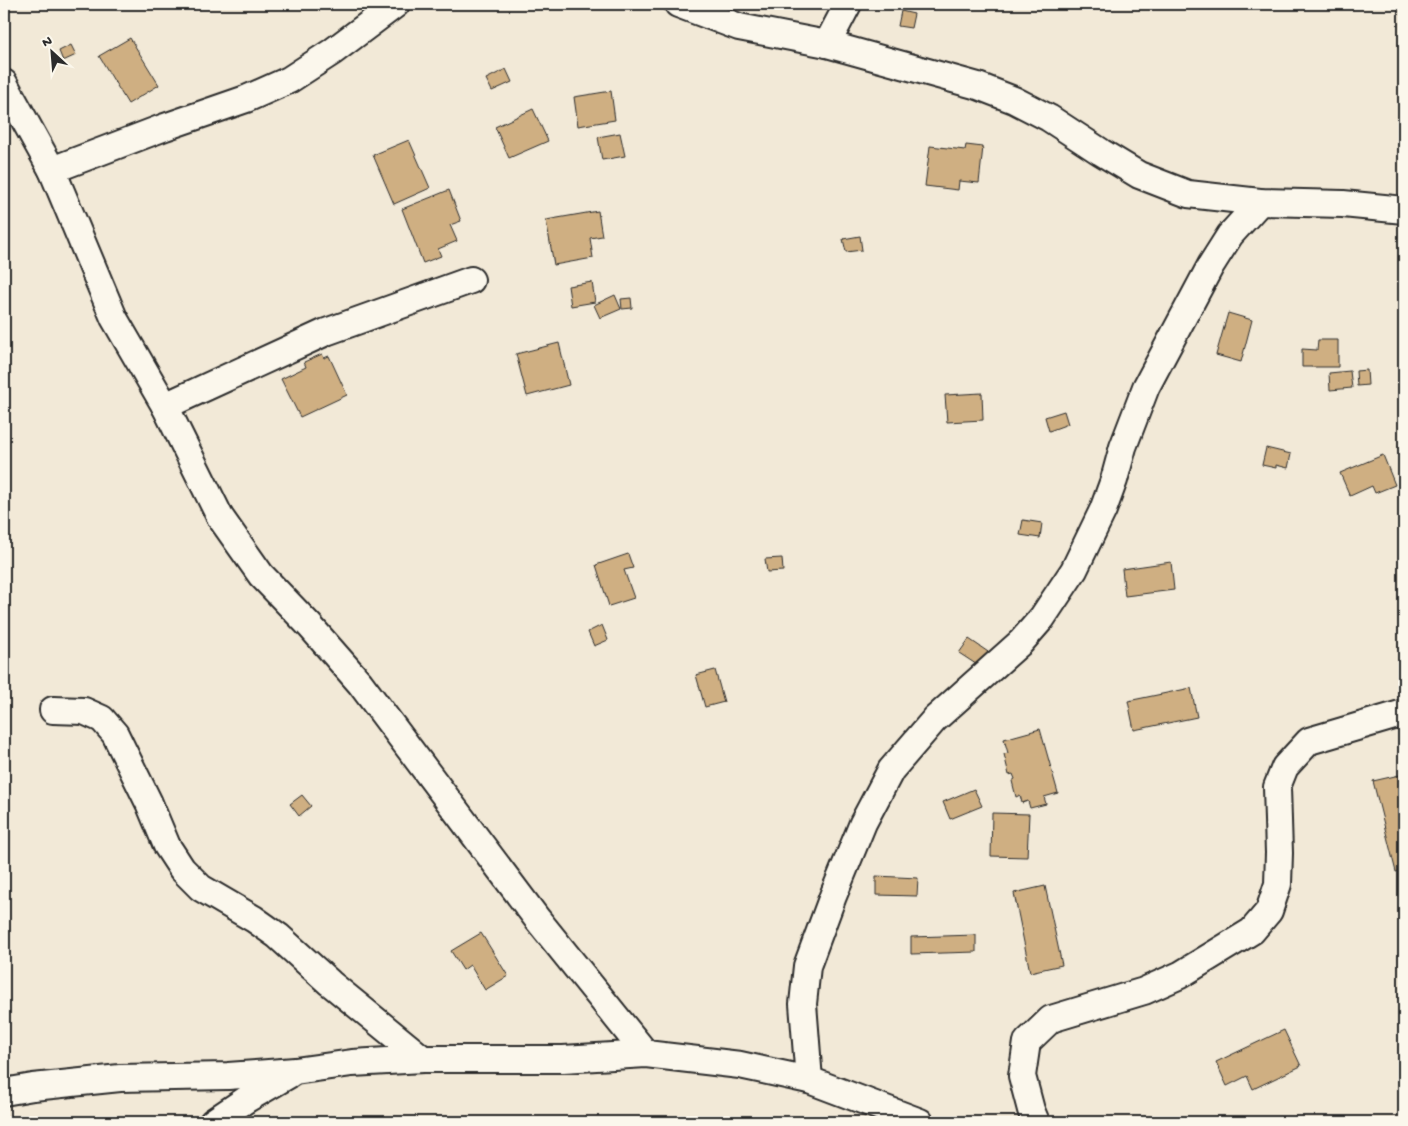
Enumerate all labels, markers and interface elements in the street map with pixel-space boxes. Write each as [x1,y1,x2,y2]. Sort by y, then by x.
north arrow [28,28,78,78]
text: N [40,33,55,52]

